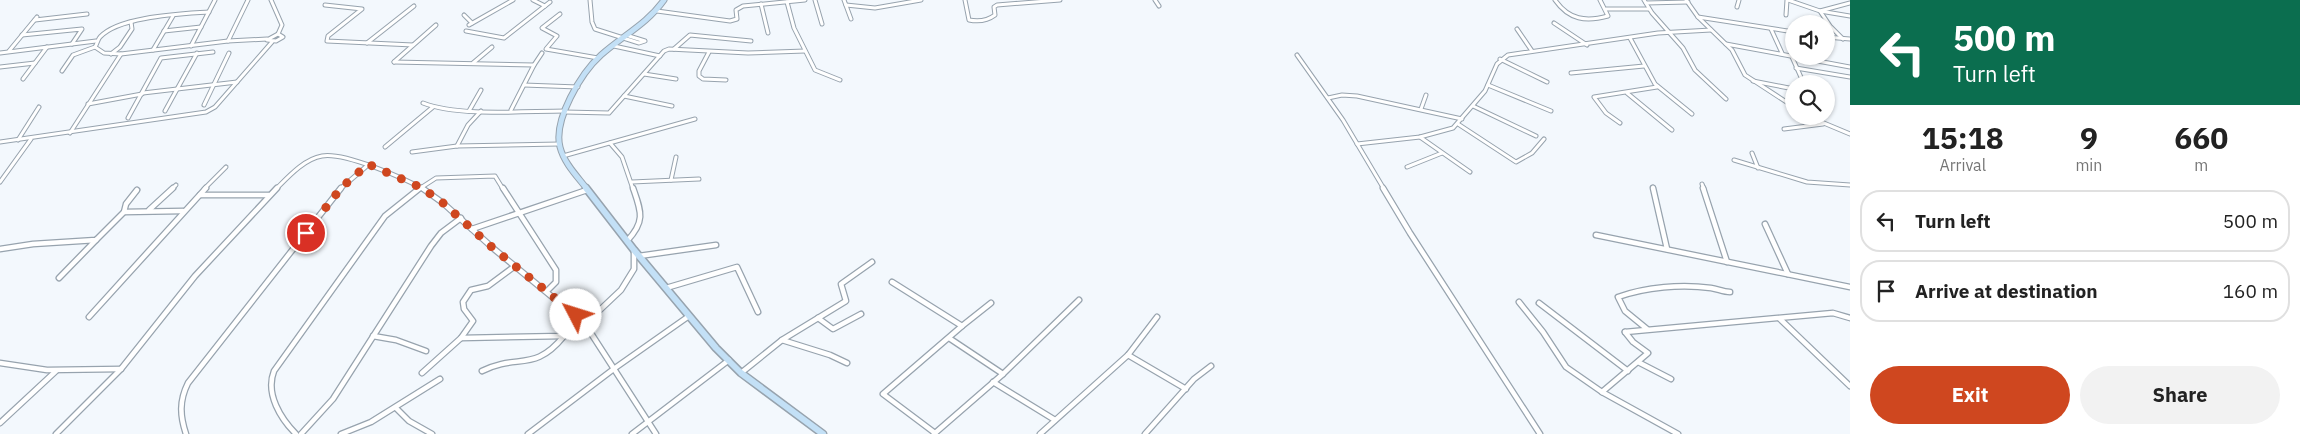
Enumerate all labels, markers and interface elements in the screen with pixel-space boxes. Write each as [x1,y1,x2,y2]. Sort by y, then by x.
map controls [1785,15,1835,125]
button: sound [1785,15,1835,65]
text: 500 m [1953,15,2056,61]
icon: left [1870,20,1935,85]
text: Turn left [1953,59,2036,88]
button: search [1785,75,1835,125]
text: 15:18 [1922,118,2004,157]
text: 9 [2080,118,2098,157]
text: 660 [2174,118,2228,157]
text: Arrival [1939,155,1986,175]
text: min [2075,155,2102,175]
text: m [2194,155,2208,175]
icon: left [1872,207,1900,235]
text: Turn left [1915,209,1991,233]
text: 500 m [2223,209,2278,233]
pin [285,212,327,254]
icon: arrive [292,219,320,247]
icon: arrive [1872,277,1900,305]
text: Arrive at destination [1915,279,2098,303]
text: 160 m [2223,279,2278,303]
position arrow [549,288,601,340]
button: Exit [1870,366,2070,424]
button: Share [2080,366,2280,424]

